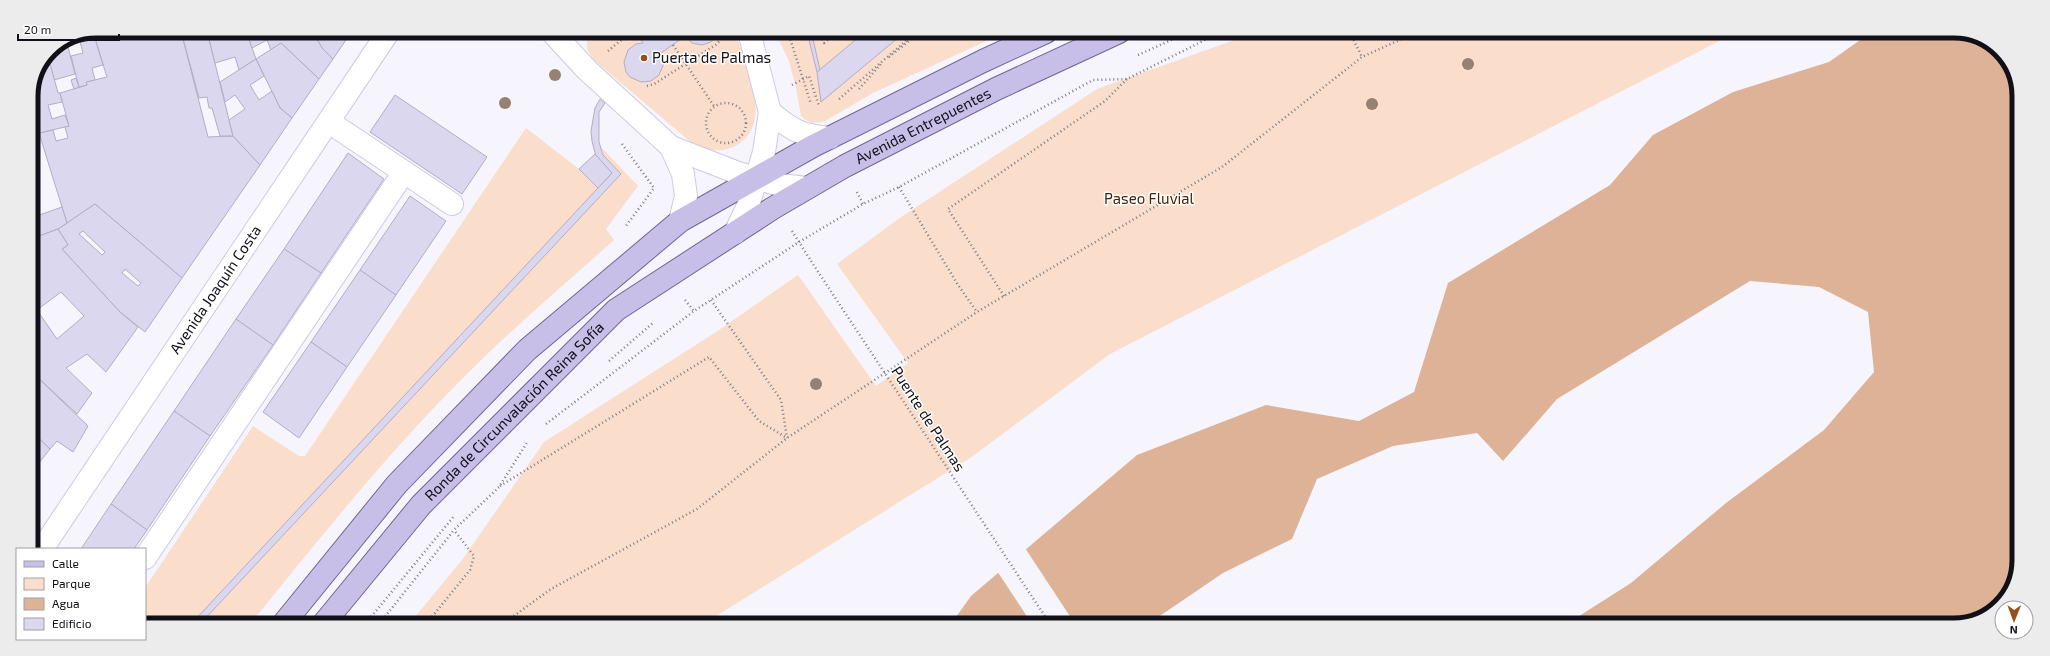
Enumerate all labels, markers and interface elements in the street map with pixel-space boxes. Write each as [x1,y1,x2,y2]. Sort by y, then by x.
scale bar [18,16,119,42]
text: 20 m [24,22,51,36]
place label: Puerta de Palmas [652,48,771,66]
marker: Puerta de Palmas [639,53,649,63]
street label: Avenida Entrepuentes [852,83,994,167]
park label: Paseo Fluvial [1104,189,1195,207]
street label: Avenida Joaquín Costa [165,222,264,357]
street label: Ronda de Circunvalación Reina Sofía [420,317,607,504]
street label: Puente de Palmas [888,362,970,474]
legend [16,548,146,640]
text: Calle [52,556,79,570]
text: Parque [52,576,90,590]
text: Agua [52,596,80,610]
north arrow [1994,600,2034,640]
text: Edificio [52,616,92,630]
text: N [2010,624,2018,637]

